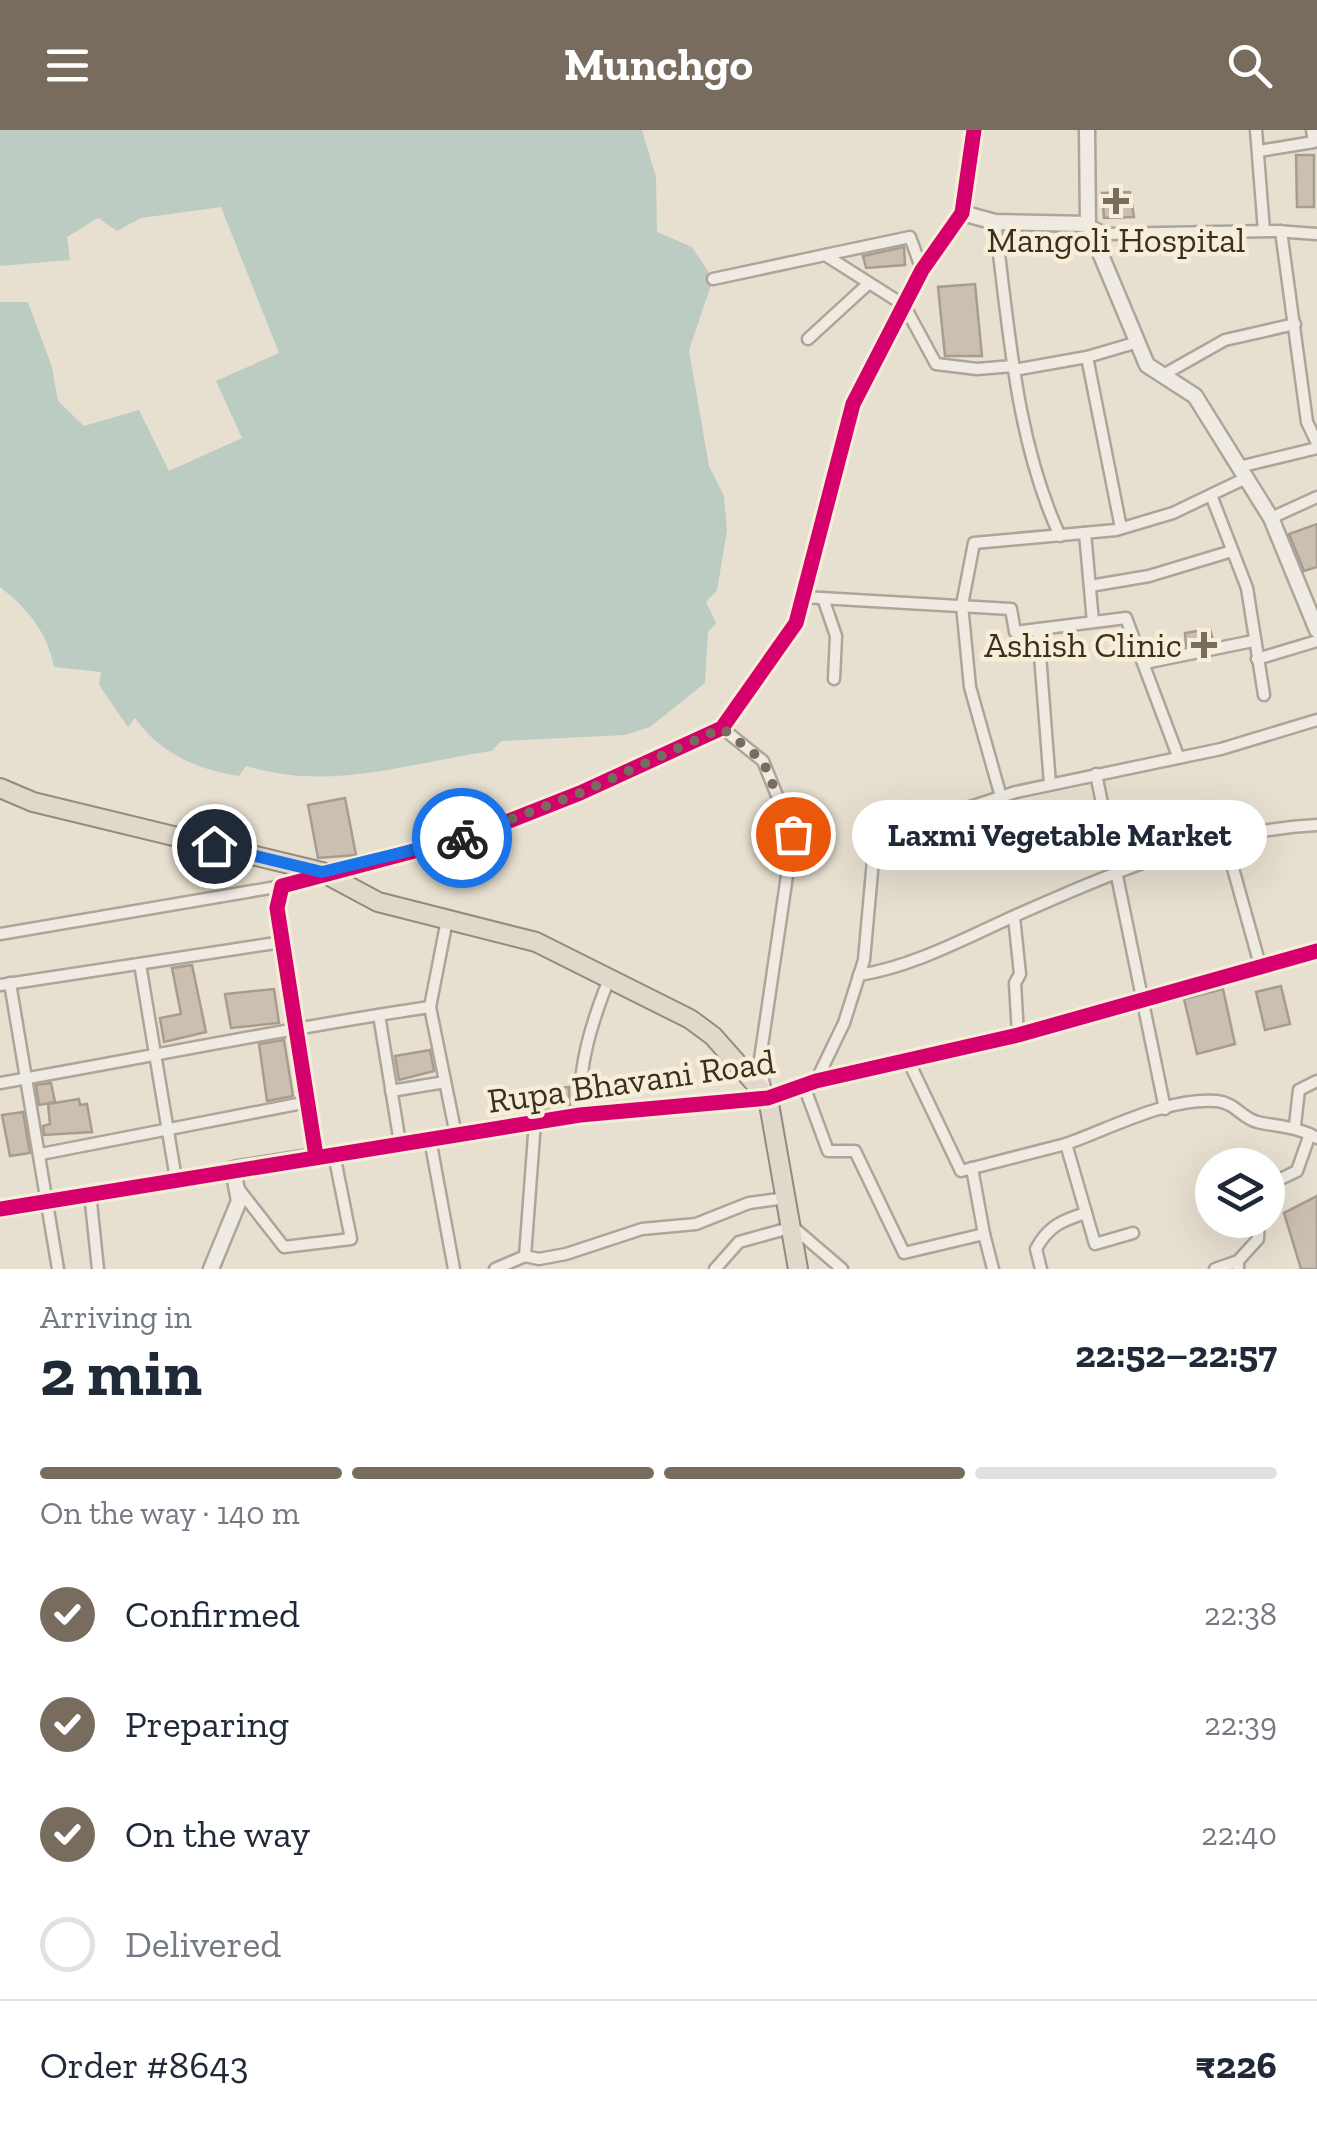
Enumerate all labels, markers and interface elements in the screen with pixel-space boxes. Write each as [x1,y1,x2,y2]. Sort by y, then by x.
icon: menu [40,38,95,93]
text: Munchgo [564,38,753,92]
icon: search [1222,38,1277,93]
marker: Mangoli Hospital [1103,188,1129,214]
place label: Mangoli Hospital [987,219,1245,261]
place label: Ashish Clinic [984,624,1182,666]
marker: Ashish Clinic [1191,632,1217,658]
courier [412,788,512,888]
pin [751,792,836,877]
callout: Laxmi Vegetable Market [853,799,1268,869]
pin [172,804,257,889]
icon: bag [766,807,821,862]
icon: bike [435,811,490,866]
text: Laxmi Vegetable Market [888,816,1231,854]
icon: home [187,819,242,874]
street label: Rupa Bhavani Road [485,1040,777,1122]
map controls [1195,1148,1285,1238]
button: layers [1195,1148,1285,1238]
text: Arriving in [40,1298,192,1336]
text: 22:52–22:57 [1075,1331,1277,1377]
text: 2 min [40,1334,202,1412]
text: On the way · 140 m [40,1494,300,1532]
icon: check [40,1587,95,1642]
text: Confirmed [125,1591,300,1637]
text: 22:38 [1204,1595,1277,1633]
icon: check [40,1697,95,1752]
text: Preparing [125,1701,289,1747]
text: 22:39 [1204,1705,1277,1743]
icon: check [40,1807,95,1862]
text: On the way [125,1811,310,1857]
text: 22:40 [1201,1815,1277,1853]
text: Delivered [125,1921,281,1967]
text: Order #8643 [40,2042,249,2088]
text: ₹226 [1195,2042,1277,2088]

